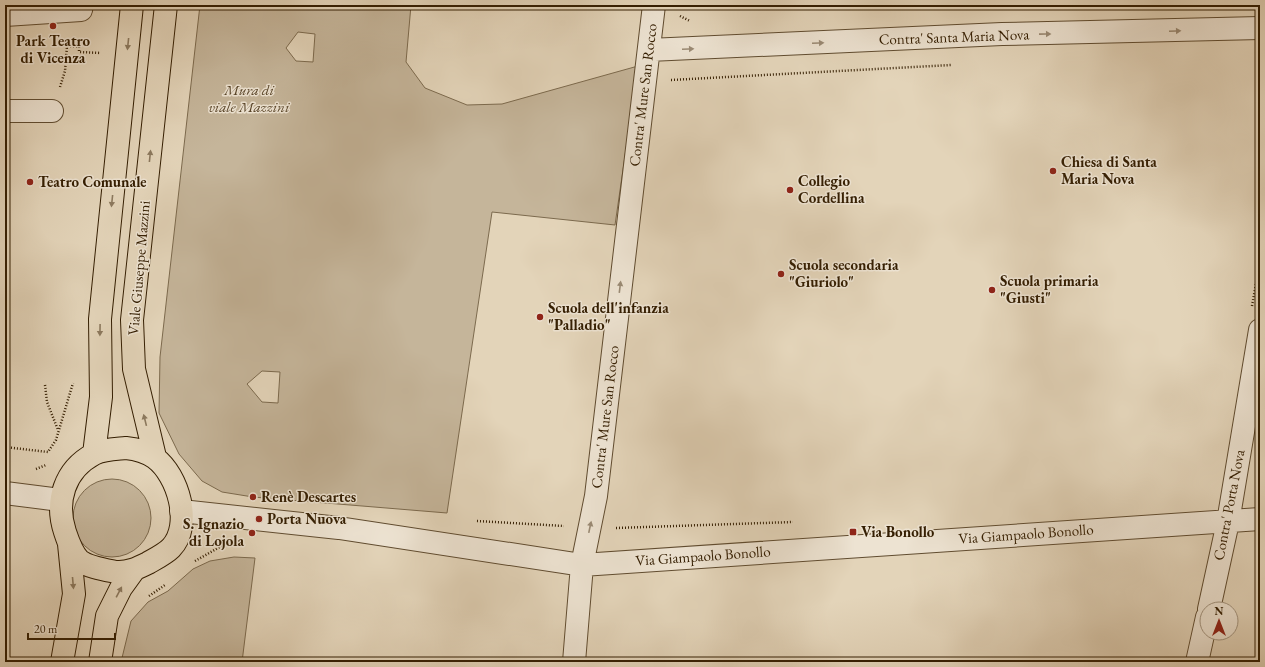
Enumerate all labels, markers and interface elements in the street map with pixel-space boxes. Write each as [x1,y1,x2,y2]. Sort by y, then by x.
marker: Park Teatro di Vicenza [48,21,58,31]
street label: Contra' Mure San Rocco [624,22,661,168]
street label: Contra' Santa Maria Nova [878,24,1030,49]
one-way arrow [1169,28,1182,34]
one-way arrow [1039,30,1051,37]
place label: Park Teatro di Vicenza [16,31,91,67]
one-way arrow [125,38,131,50]
one-way arrow [812,40,825,46]
one-way arrow [682,45,694,52]
park label: Mura di viale Mazzini [209,80,290,116]
one-way arrow [146,150,153,162]
place label: Chiesa di Santa Maria Nova [1061,152,1157,188]
marker: Chiesa di Santa Maria Nova [1048,166,1058,176]
place label: Collegio Cordellina [798,171,865,207]
place label: Teatro Comunale [38,172,146,191]
marker: Teatro Comunale [25,177,35,187]
marker: Collegio Cordellina [785,185,795,195]
one-way arrow [109,195,115,207]
street label: Viale Giuseppe Mazzini [123,200,154,336]
place label: Scuola secondaria "Giuriolo" [789,255,899,291]
marker: Scuola secondaria "Giuriolo" [776,269,786,279]
place label: Scuola primaria "Giusti" [1000,271,1099,307]
one-way arrow [617,281,623,293]
marker: Scuola primaria "Giusti" [987,285,997,295]
place label: Scuola dell'infanzia "Palladio" [548,298,669,334]
marker: Scuola dell'infanzia "Palladio" [535,312,545,322]
one-way arrow [97,324,103,337]
street label: Contra' Mure San Rocco [586,344,623,490]
one-way arrow [142,413,148,426]
street label: Contra' Porta Nova [1208,448,1249,562]
place label: Renè Descartes [261,487,356,506]
marker: Renè Descartes [248,492,258,502]
place label: Porta Nuova [267,509,347,528]
place label: S. Ignazio di Lojola [183,514,244,550]
marker: Porta Nuova [254,514,264,524]
street label: Via Giampaolo Bonollo [958,519,1094,548]
one-way arrow [587,521,593,533]
place label: Via Bonollo [861,522,935,541]
marker: Via Bonollo [848,527,858,537]
marker: S. Ignazio di Lojola [247,528,257,538]
street label: Via Giampaolo Bonollo [635,541,771,570]
one-way arrow [70,577,76,589]
one-way arrow [116,586,122,598]
north arrow [1199,601,1239,641]
text: N [1215,604,1224,618]
scale bar [28,615,115,641]
text: 20 m [34,621,58,637]

